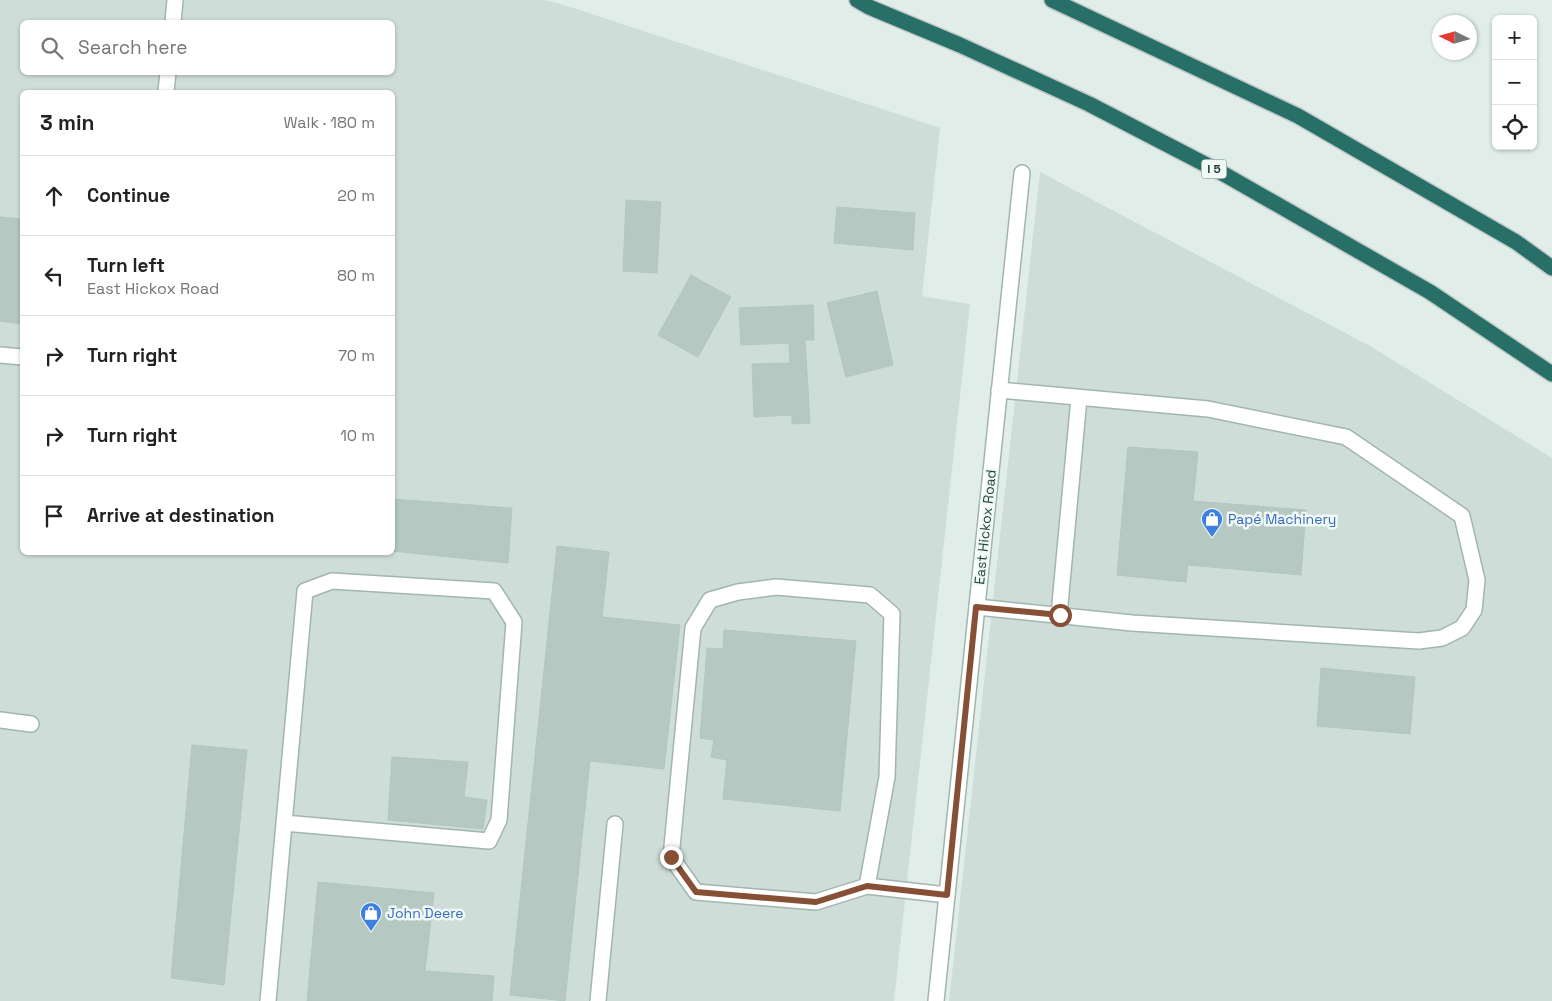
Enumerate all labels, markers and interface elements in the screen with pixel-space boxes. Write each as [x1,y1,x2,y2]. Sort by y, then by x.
north arrow [1432,15,1477,60]
map controls [1492,15,1537,150]
button: + [1492,15,1537,60]
search box [20,20,395,75]
icon: search [38,34,66,62]
text: Search here [78,35,188,60]
button: − [1492,60,1537,105]
button: locate [1492,105,1537,150]
text: 3 min [40,109,95,136]
text: Walk · 180 m [283,112,375,133]
road number: I 5 [1202,160,1226,178]
icon: ahead [40,182,68,210]
text: Continue [87,183,170,208]
text: 20 m [337,185,375,206]
text: Turn left [87,253,165,278]
icon: left [40,262,68,290]
text: 80 m [337,265,375,286]
text: East Hickox Road [87,278,219,299]
icon: right [40,342,68,370]
text: Turn right [87,343,177,368]
text: 70 m [338,345,375,366]
icon: right [40,422,68,450]
text: Turn right [87,423,177,448]
text: 10 m [340,425,375,446]
street label: East Hickox Road [970,469,1000,585]
icon: arrive [40,502,68,530]
text: Arrive at destination [87,503,275,528]
shop icon: Papé Machinery [1200,507,1224,538]
place label: Papé Machinery [1228,510,1336,528]
route start [1049,604,1072,627]
route end [660,846,683,869]
shop icon: John Deere [359,901,383,932]
place label: John Deere [387,904,464,922]

